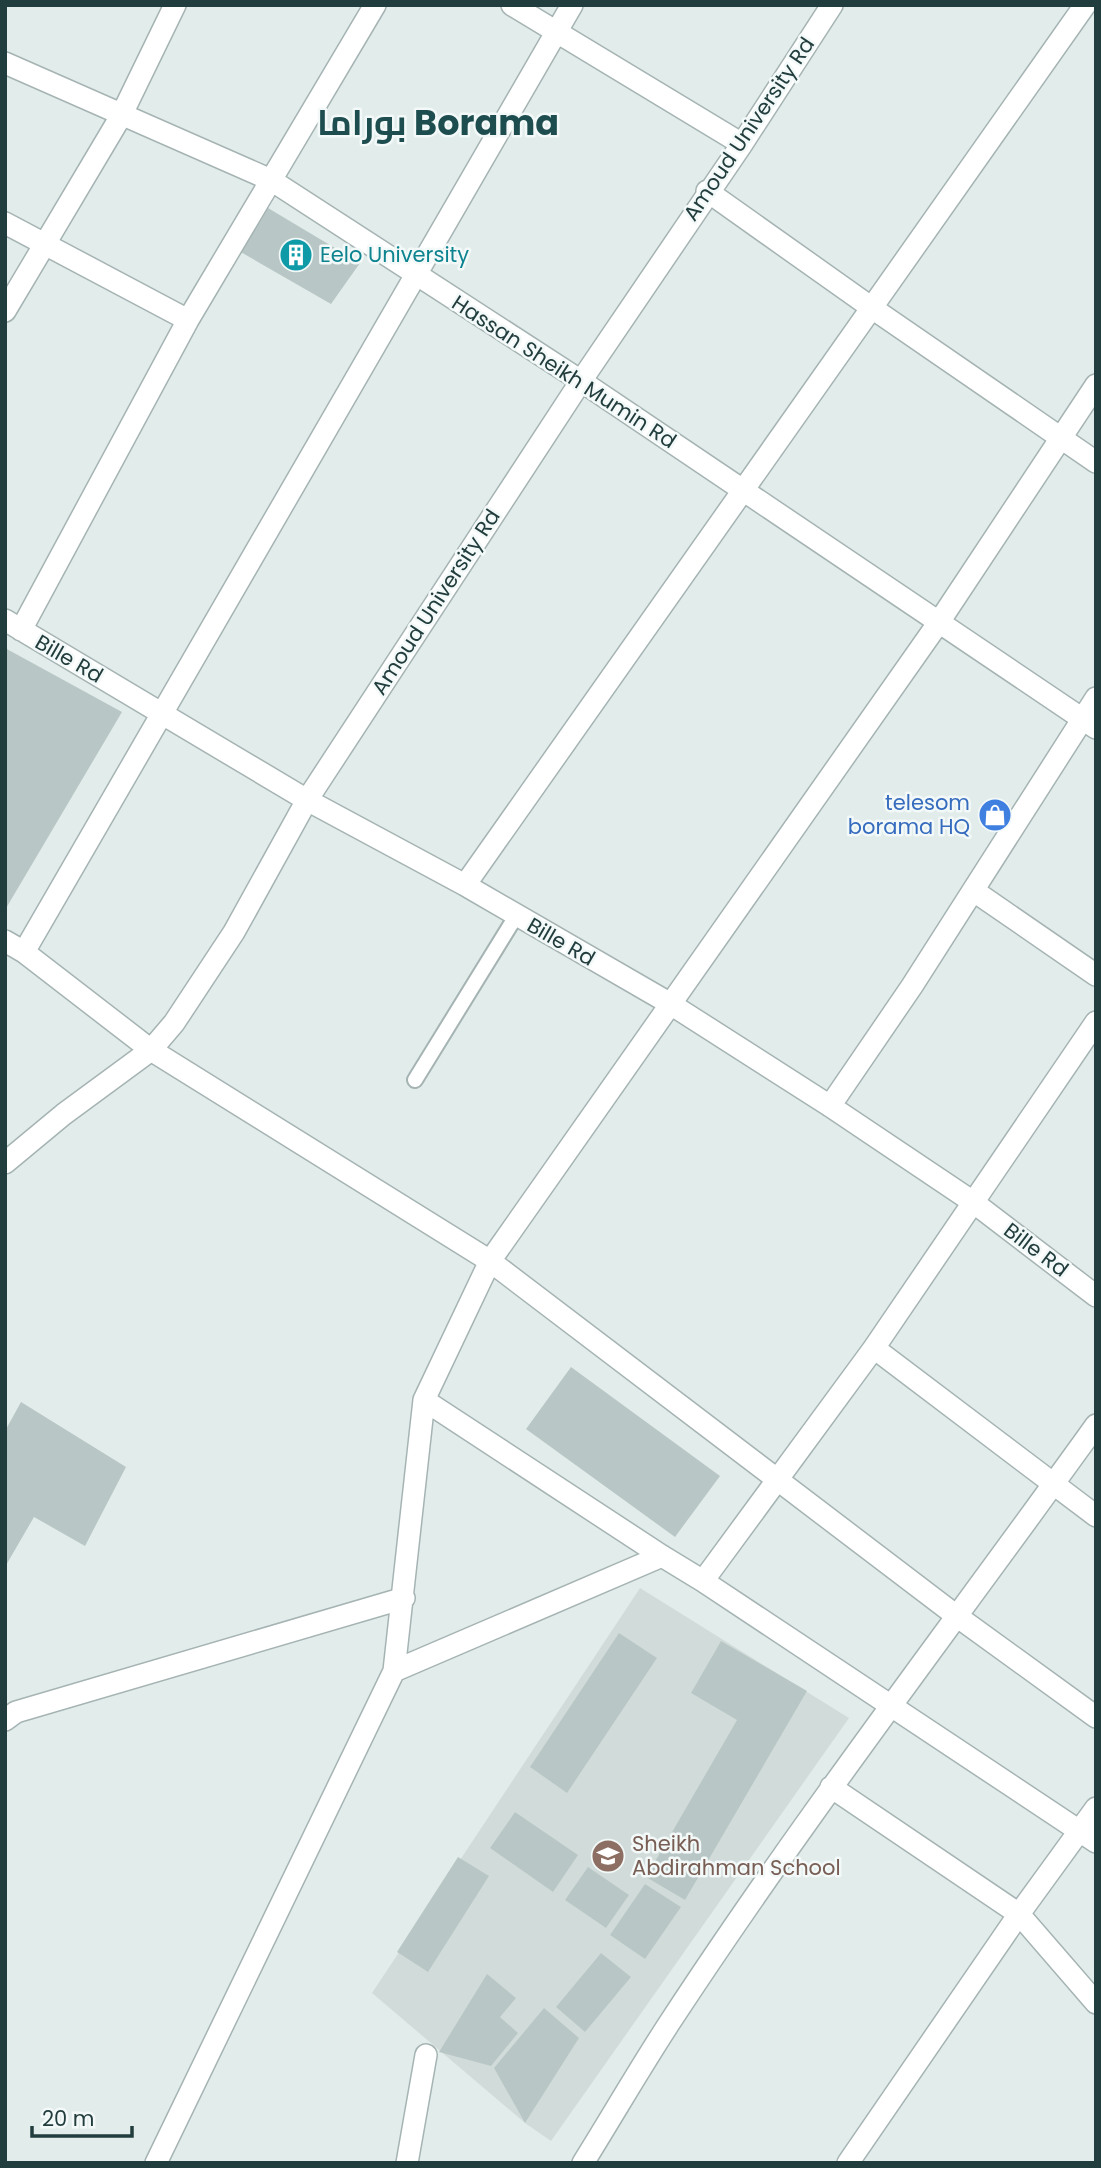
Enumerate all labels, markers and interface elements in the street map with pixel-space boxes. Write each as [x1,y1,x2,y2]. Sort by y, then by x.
street label: Amoud University Rd [676,31,821,226]
district label: بوراما Borama [317,98,559,147]
building icon: Eelo University [277,236,315,274]
place label: Eelo University [320,240,469,269]
street label: Hassan Sheikh Mumin Rd [446,288,682,455]
street label: Amoud University Rd [365,503,507,700]
street label: Bille Rd [30,628,109,690]
place label: telesom borama HQ [848,788,970,841]
shop icon: telesom borama HQ [976,796,1014,834]
street label: Bille Rd [522,911,601,973]
street label: Bille Rd [998,1216,1075,1283]
place label: Sheikh Abdirahman School [632,1829,841,1882]
school or university icon: Sheikh Abdirahman School [589,1837,627,1875]
scale bar [32,2094,131,2138]
text: 20 m [42,2104,95,2133]

